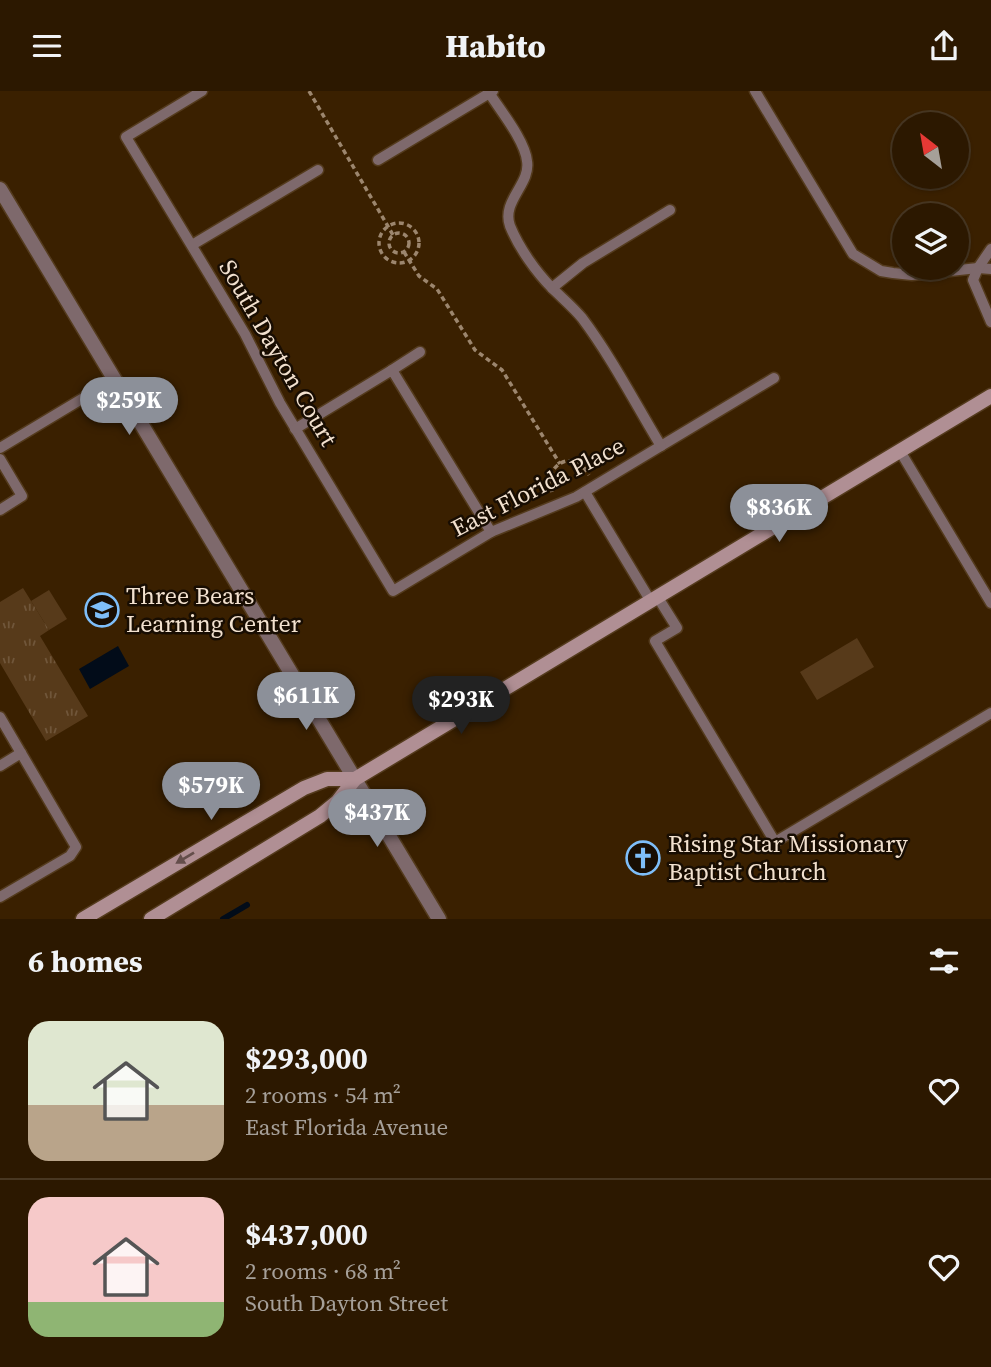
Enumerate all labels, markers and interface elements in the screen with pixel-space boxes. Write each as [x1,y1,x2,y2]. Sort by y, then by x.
text: Habito [445,24,546,68]
icon: menu [28,27,66,65]
icon: share [925,27,963,65]
north arrow [892,112,970,189]
map controls [892,112,969,280]
button: layers [892,203,969,280]
street label: South Dayton Court [212,253,345,452]
pin: $259K [80,377,178,437]
text: $259K [96,384,162,416]
street label: East Florida Place [445,429,630,544]
pin: $836K [730,484,828,544]
text: $836K [746,491,812,523]
place label: Three Bears Learning Center [126,579,301,640]
school or university icon: Three Bears Learning Center [83,591,121,629]
pin: $611K [257,673,355,732]
pin: $293K [412,677,510,736]
text: $611K [273,679,339,711]
text: $293K [428,683,494,715]
pin: $579K [162,763,260,822]
text: $579K [178,769,244,801]
pin: $437K [328,789,426,849]
text: $437K [344,796,410,828]
place label: Rising Star Missionary Baptist Church [668,827,909,888]
church icon: Rising Star Missionary Baptist Church [624,839,662,877]
one-way arrow [175,852,194,865]
text: 6 homes [28,941,143,982]
icon: filters [925,942,963,980]
text: $293,000 [245,1038,368,1079]
icon: home [84,1049,168,1133]
icon: heart [925,1072,963,1110]
text: 2 rooms · 54 m² [245,1079,401,1111]
text: East Florida Avenue [245,1111,448,1143]
text: $437,000 [245,1214,368,1255]
icon: home [84,1225,168,1309]
icon: heart [925,1248,963,1286]
text: 2 rooms · 68 m² [245,1255,401,1287]
text: South Dayton Street [245,1287,448,1319]

